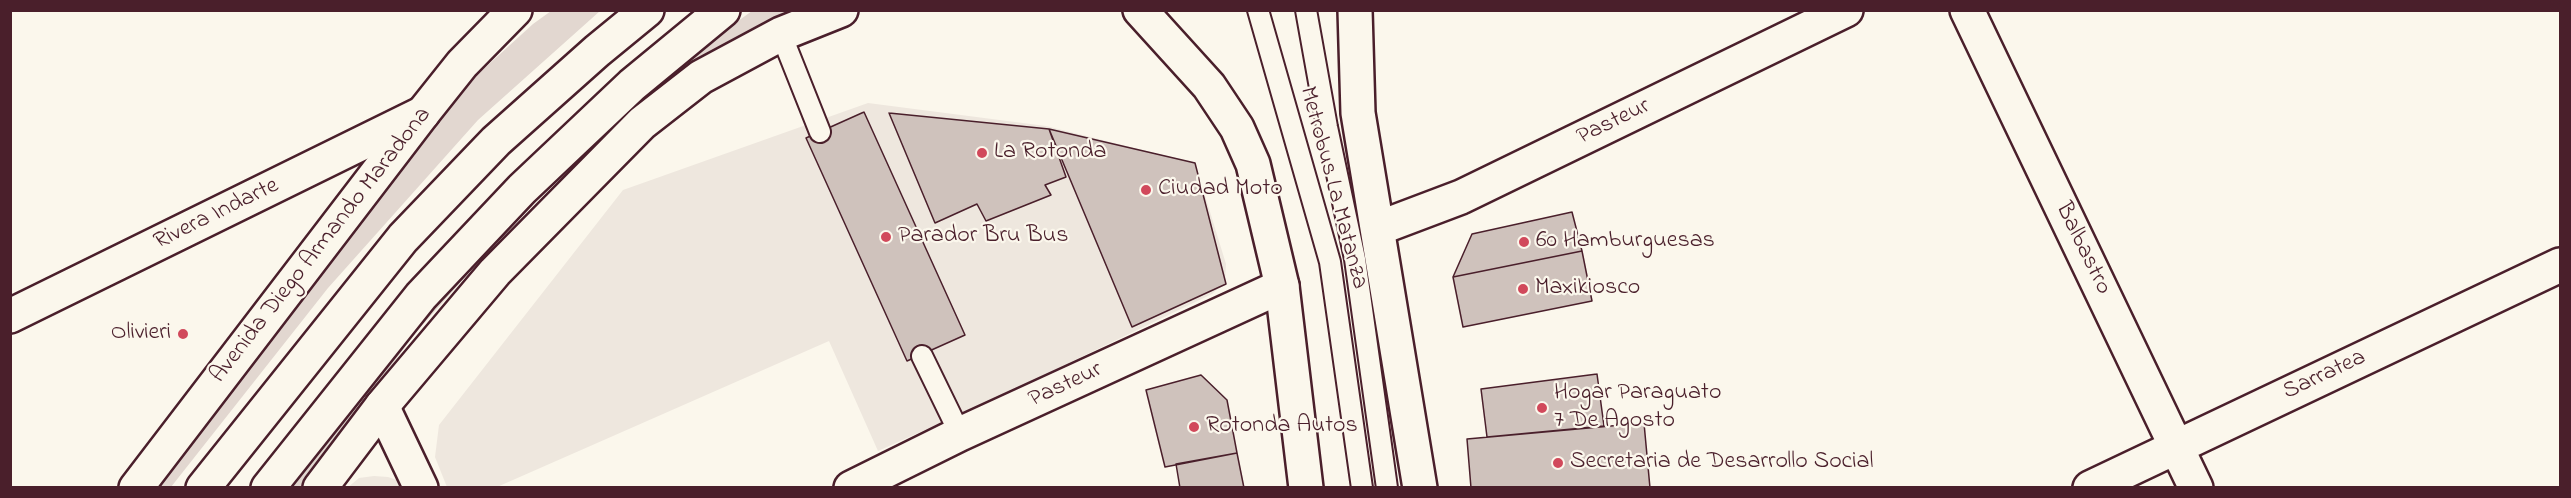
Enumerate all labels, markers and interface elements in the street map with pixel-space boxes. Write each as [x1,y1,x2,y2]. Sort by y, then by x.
street label: Metrobus La Matanza [1291,84,1373,292]
street label: Pasteur [1573,93,1655,153]
street label: Avenida Diego Armando Maradona [205,102,439,390]
place label: La Rotonda [994,139,1106,167]
marker: La Rotonda [975,146,989,160]
street label: Rivera Indarte [150,172,284,258]
place label: Ciudad Moto [1158,176,1283,204]
marker: Ciudad Moto [1139,183,1153,197]
street label: Balbastro [2047,198,2117,300]
place label: Parador Bru Bus [898,223,1068,251]
place label: 60 Hamburguesas [1536,228,1715,256]
marker: Parador Bru Bus [879,230,893,244]
marker: 60 Hamburguesas [1517,235,1531,249]
place label: Maxikiosco [1535,275,1640,303]
marker: Maxikiosco [1516,282,1530,296]
place label: Olivieri [111,320,171,348]
marker: Olivieri [176,327,190,341]
street label: Sarratea [2279,344,2371,408]
street label: Pasteur [1025,357,1107,415]
place label: Hogar Paraguato 7 De Agosto [1554,380,1721,436]
marker: Hogar Paraguato 7 De Agosto [1535,401,1549,415]
place label: Rotonda Autos [1206,413,1358,441]
marker: Rotonda Autos [1187,420,1201,434]
place label: Secretaria de Desarrollo Social [1570,449,1874,477]
marker: Secretaria de Desarrollo Social [1551,456,1565,470]

